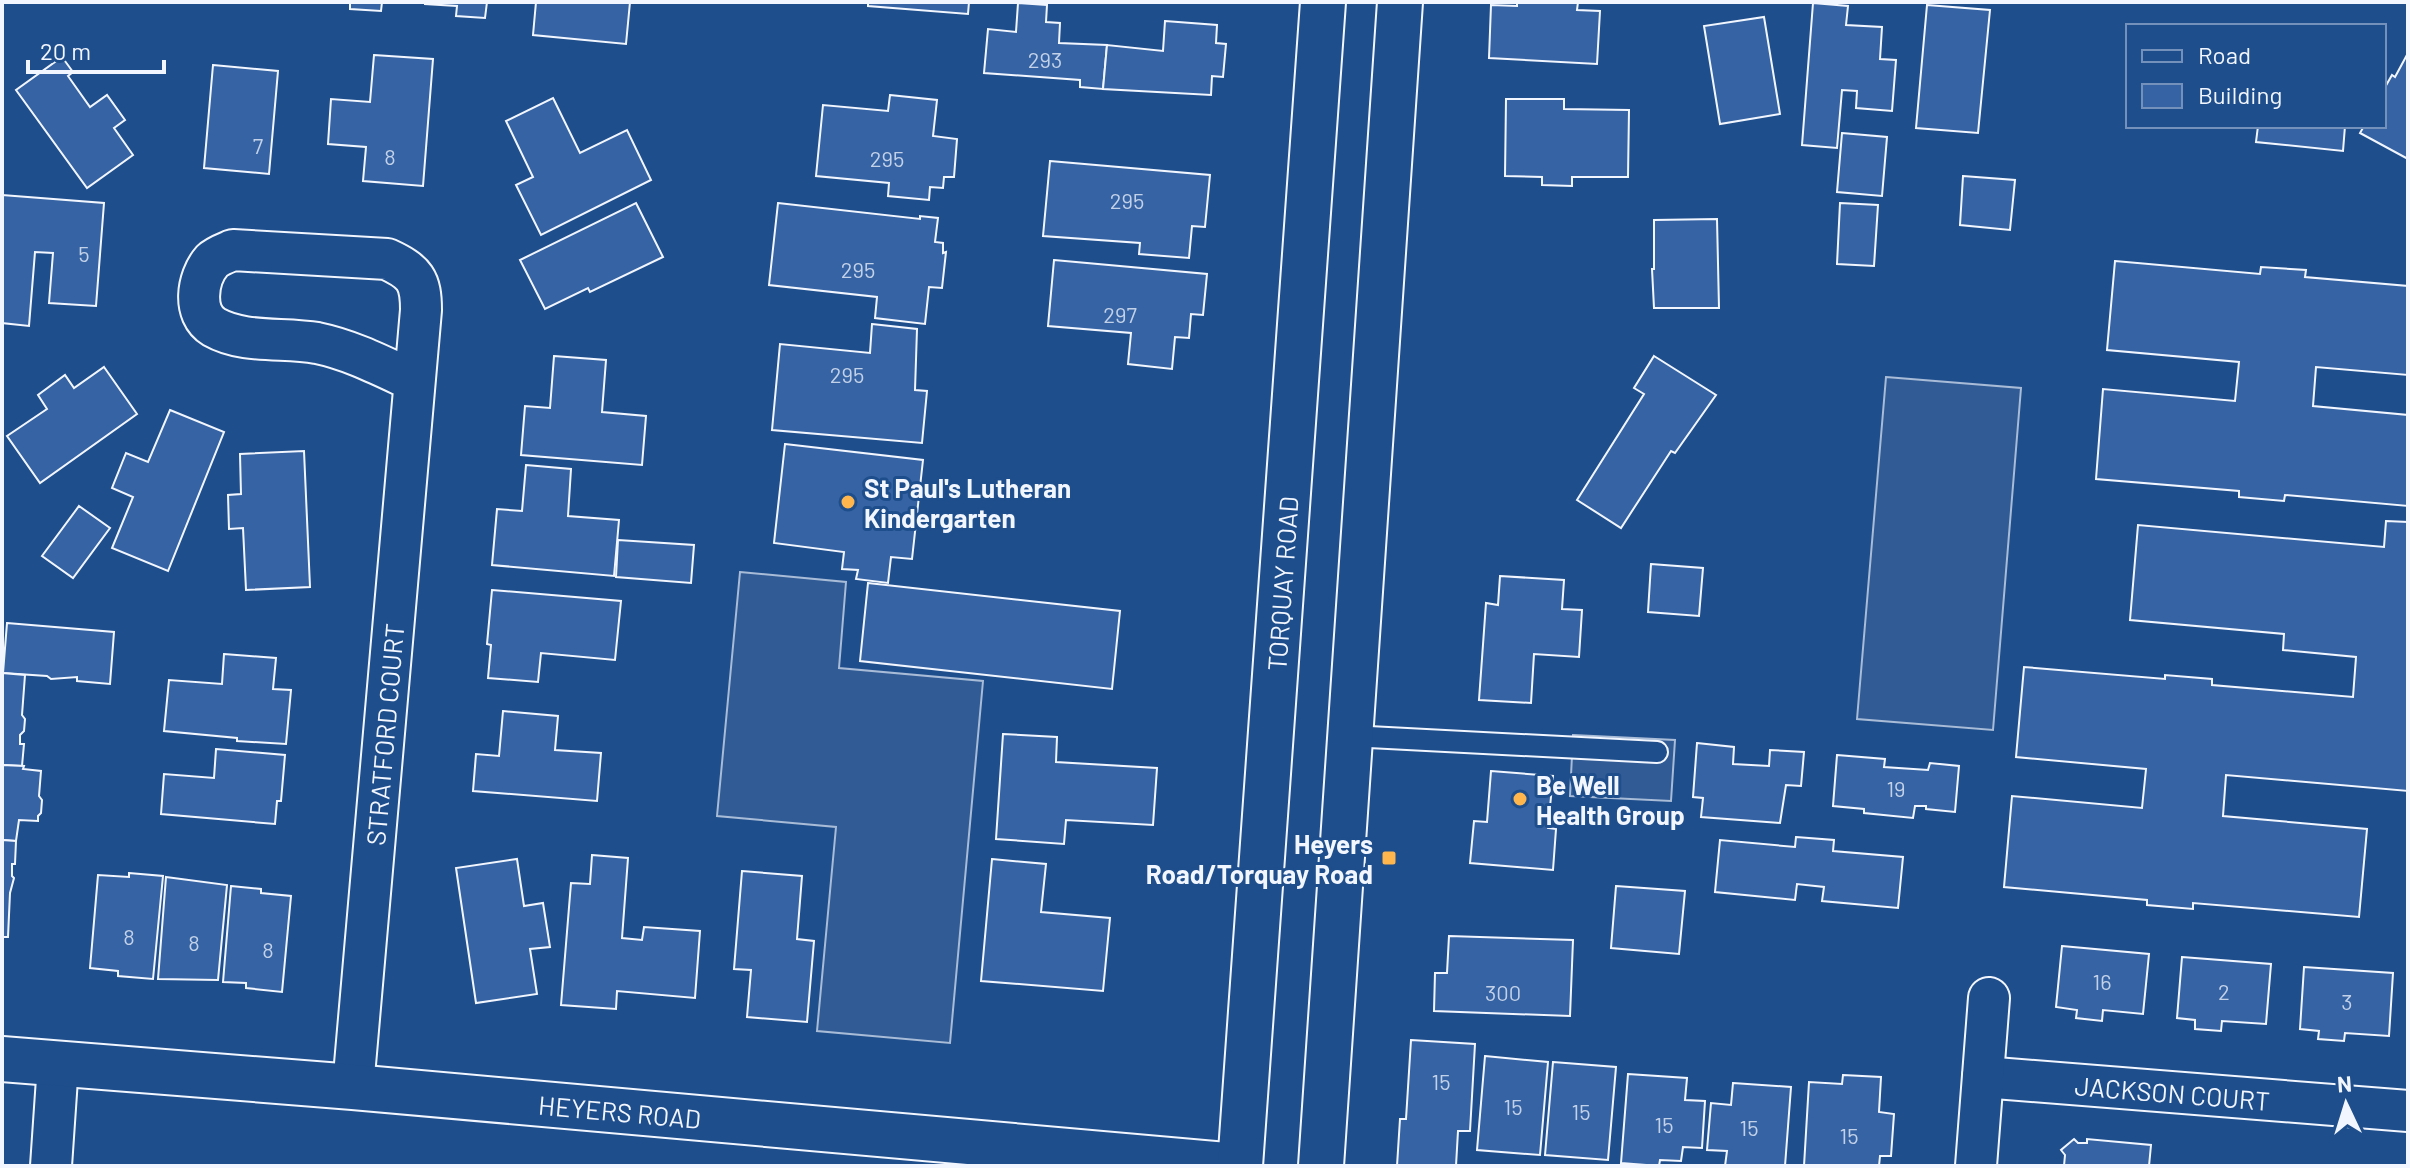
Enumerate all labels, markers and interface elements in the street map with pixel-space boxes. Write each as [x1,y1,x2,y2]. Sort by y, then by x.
scale bar [28,24,164,74]
legend [2126,24,2386,128]
text: 20 m [40,36,91,65]
text: Road [2198,40,2251,69]
house number: 293 [1028,46,1062,72]
text: Building [2198,80,2282,109]
house number: 7 [253,132,263,158]
house number: 8 [384,143,396,169]
house number: 295 [870,145,904,171]
house number: 295 [1110,187,1144,213]
house number: 5 [78,240,90,266]
house number: 295 [841,256,875,282]
house number: 297 [1103,301,1137,327]
house number: 295 [830,361,864,387]
place label: St Paul's Lutheran Kindergarten [864,472,1071,533]
marker: St Paul's Lutheran Kindergarten [839,493,857,511]
street label: TORQUAY ROAD [1260,495,1303,672]
street label: STRATFORD COURT [359,622,409,847]
place label: Be Well Health Group [1536,769,1685,830]
house number: 19 [1886,775,1906,801]
marker: Be Well Health Group [1511,790,1529,808]
place label: Heyers Road/Torquay Road [1146,828,1373,889]
marker: Heyers Road/Torquay Road [1380,849,1398,867]
house number: 8 [123,923,135,949]
house number: 8 [188,929,200,955]
house number: 8 [262,936,274,962]
house number: 16 [2092,968,2112,994]
house number: 2 [2218,978,2230,1004]
house number: 300 [1485,979,1521,1005]
house number: 3 [2341,988,2353,1014]
north arrow [2306,1064,2386,1144]
house number: 15 [1431,1068,1451,1094]
street label: JACKSON COURT [2074,1069,2271,1115]
text: N [2336,1070,2353,1097]
street label: HEYERS ROAD [537,1088,702,1134]
house number: 15 [1503,1093,1523,1119]
house number: 15 [1571,1098,1591,1124]
house number: 15 [1654,1111,1674,1137]
house number: 15 [1739,1114,1759,1140]
house number: 15 [1839,1122,1859,1148]

